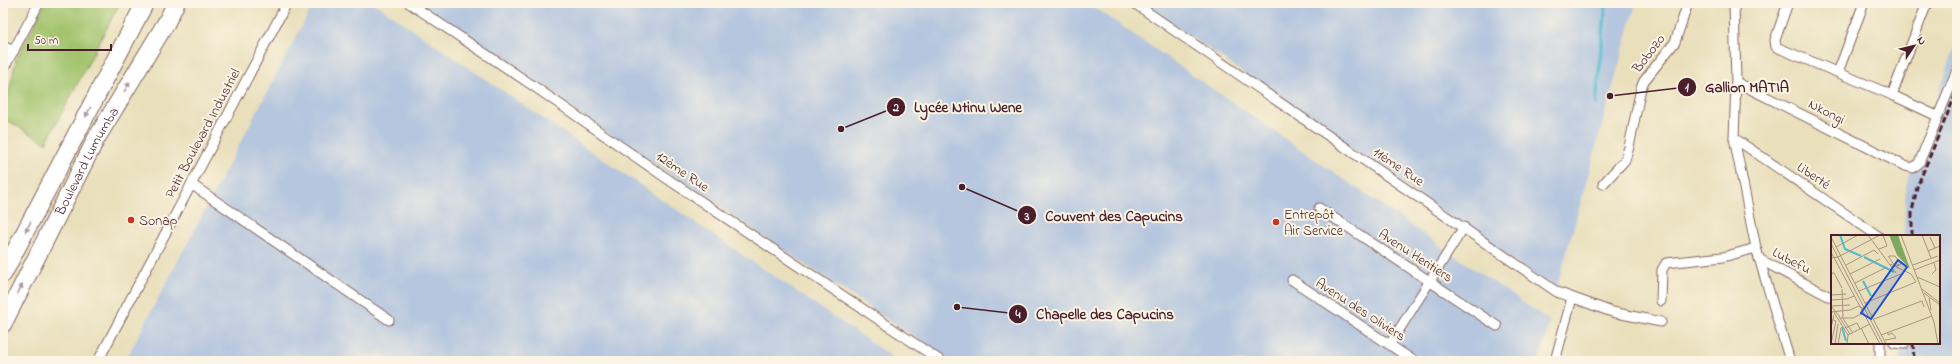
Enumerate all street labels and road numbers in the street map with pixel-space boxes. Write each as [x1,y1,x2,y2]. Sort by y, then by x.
street label: Bobozo [1627,30,1671,79]
street label: Petit Boulevard Industriel [160,65,246,202]
street label: Nkongi [1804,94,1848,131]
street label: Boulevard Lumumba [50,104,125,220]
street label: 11ème Rue [1368,142,1429,193]
street label: 12ème Rue [651,147,714,198]
street label: Liberté [1792,157,1835,196]
street label: Avenu Heritiers [1374,224,1457,288]
street label: Lubefu [1768,242,1814,280]
street label: Avenu des Oliviers [1311,273,1409,347]

